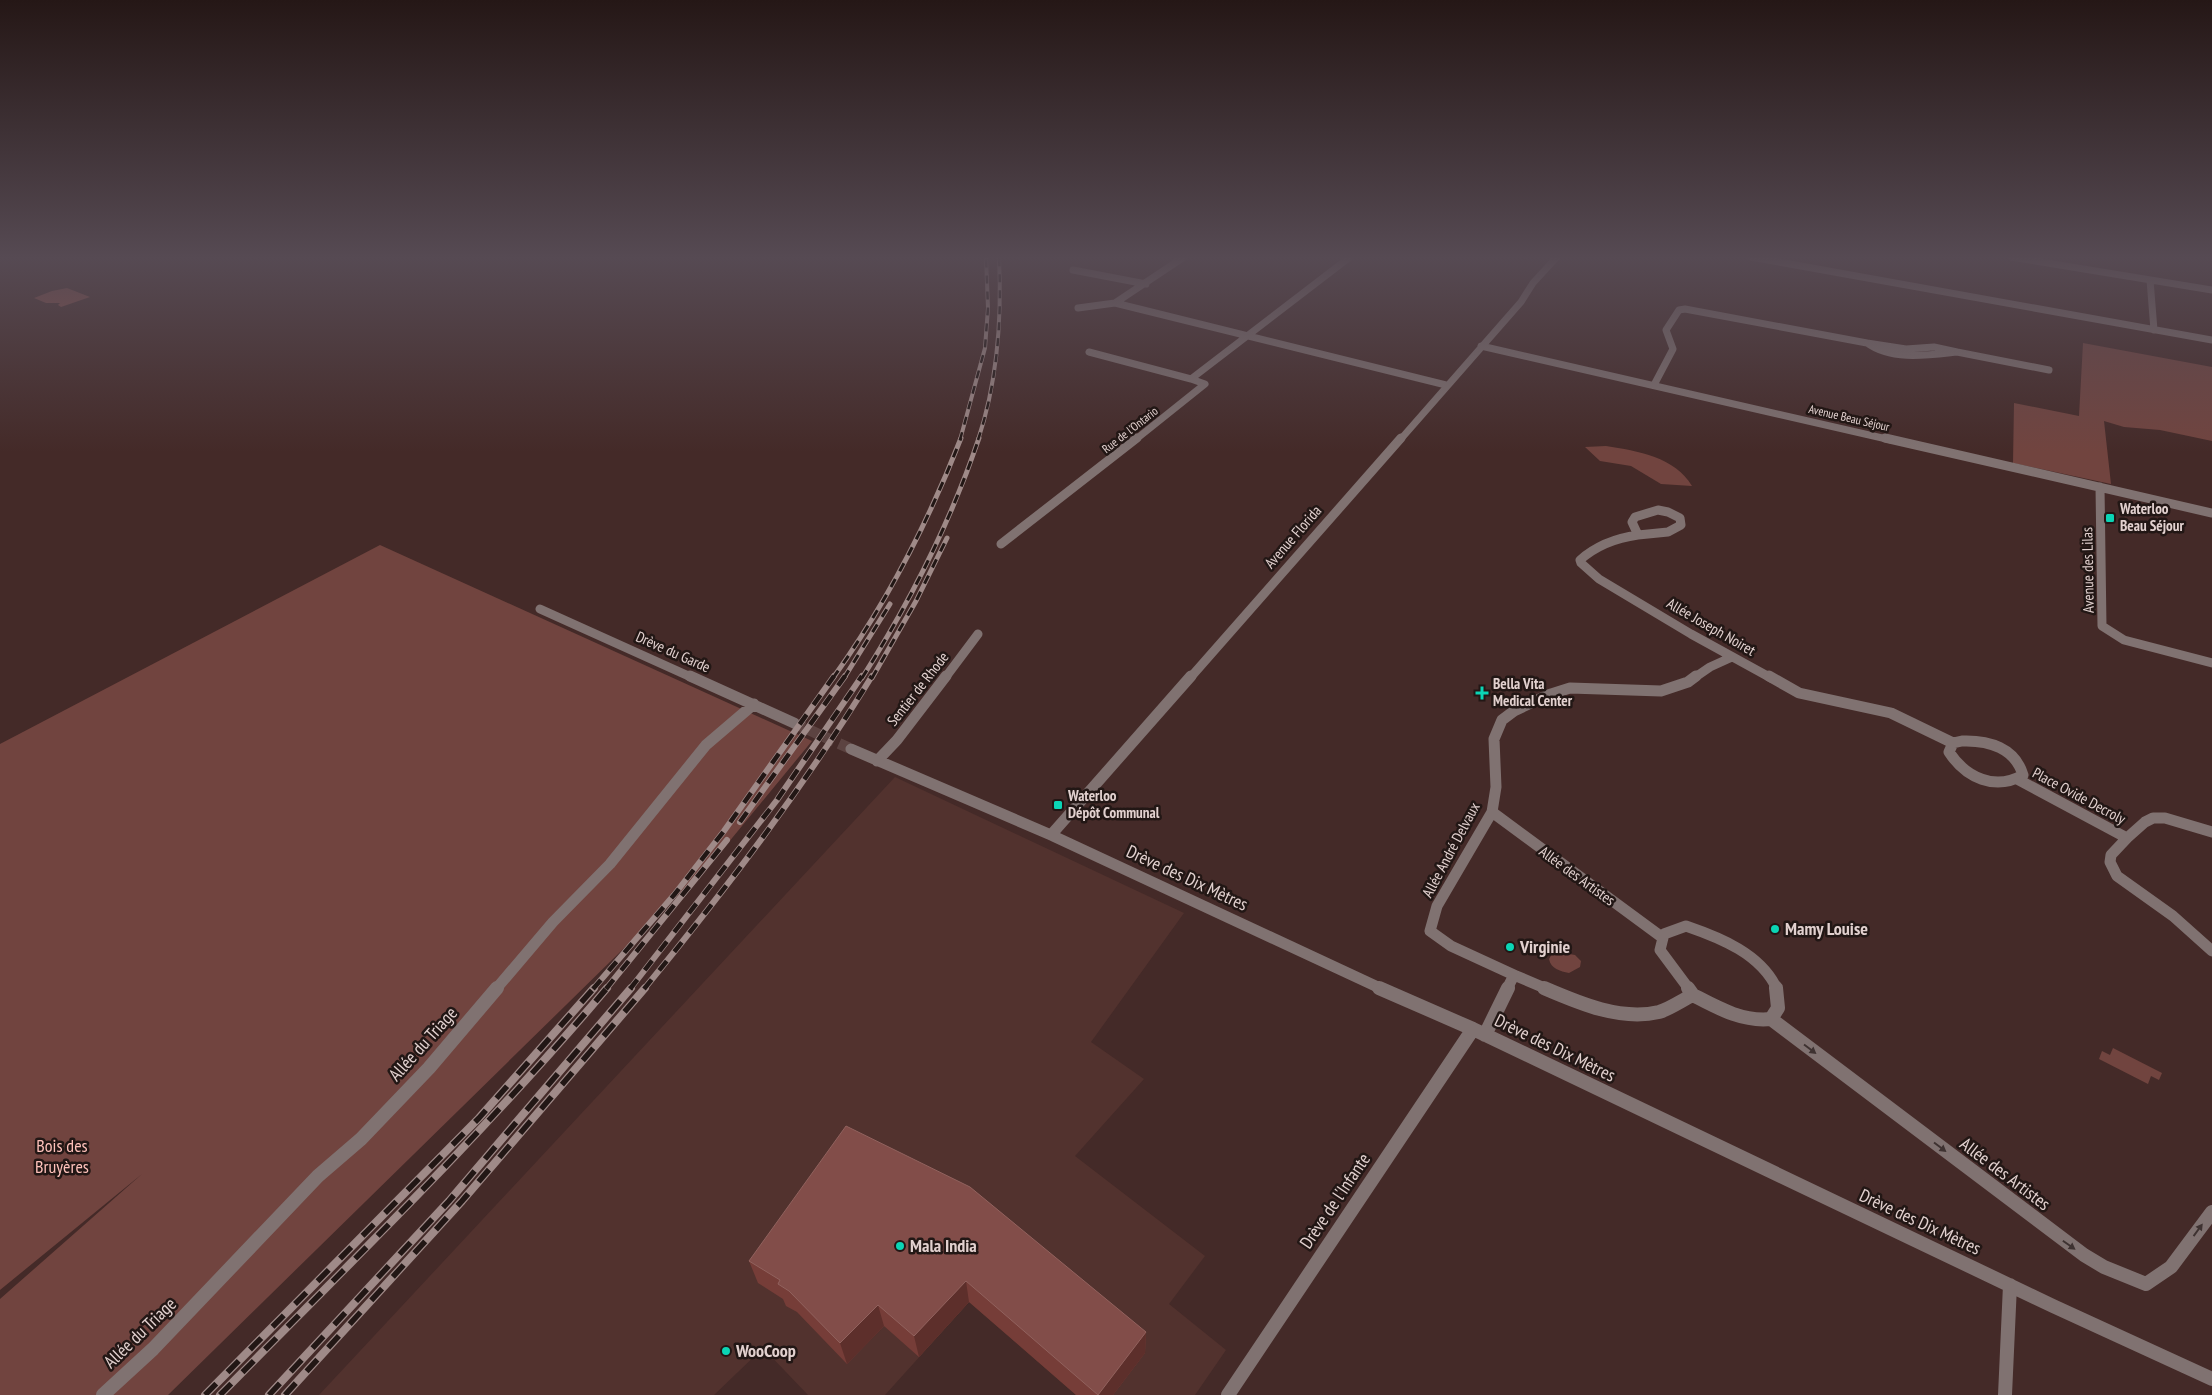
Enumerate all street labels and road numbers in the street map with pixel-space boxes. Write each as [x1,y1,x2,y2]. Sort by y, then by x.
street label: Avenue Beau Séjour [1807,401,1892,434]
street label: Rue de l'Ontario [1099,403,1161,456]
street label: Avenue Florida [1260,501,1325,572]
street label: Avenue des Lilas [2077,527,2098,613]
street label: Allée Joseph Noiret [1663,593,1759,660]
street label: Drève du Garde [633,627,713,676]
street label: Sentier de Rhode [883,648,952,730]
street label: Place Ovide Decroly [2029,763,2129,828]
street label: Allée André Delvaux [1418,799,1484,901]
street label: Drève des Dix Mètres [1123,839,1252,916]
street label: Allée des Artistes [1536,842,1619,910]
street label: Allée du Triage [383,1002,462,1086]
street label: Drève des Dix Mètres [1491,1008,1619,1087]
street label: Allée des Artistes [1956,1132,2055,1215]
street label: Drève de l'Infante [1294,1149,1375,1253]
street label: Drève des Dix Mètres [1856,1183,1985,1260]
street label: Allée du Triage [99,1292,181,1373]

